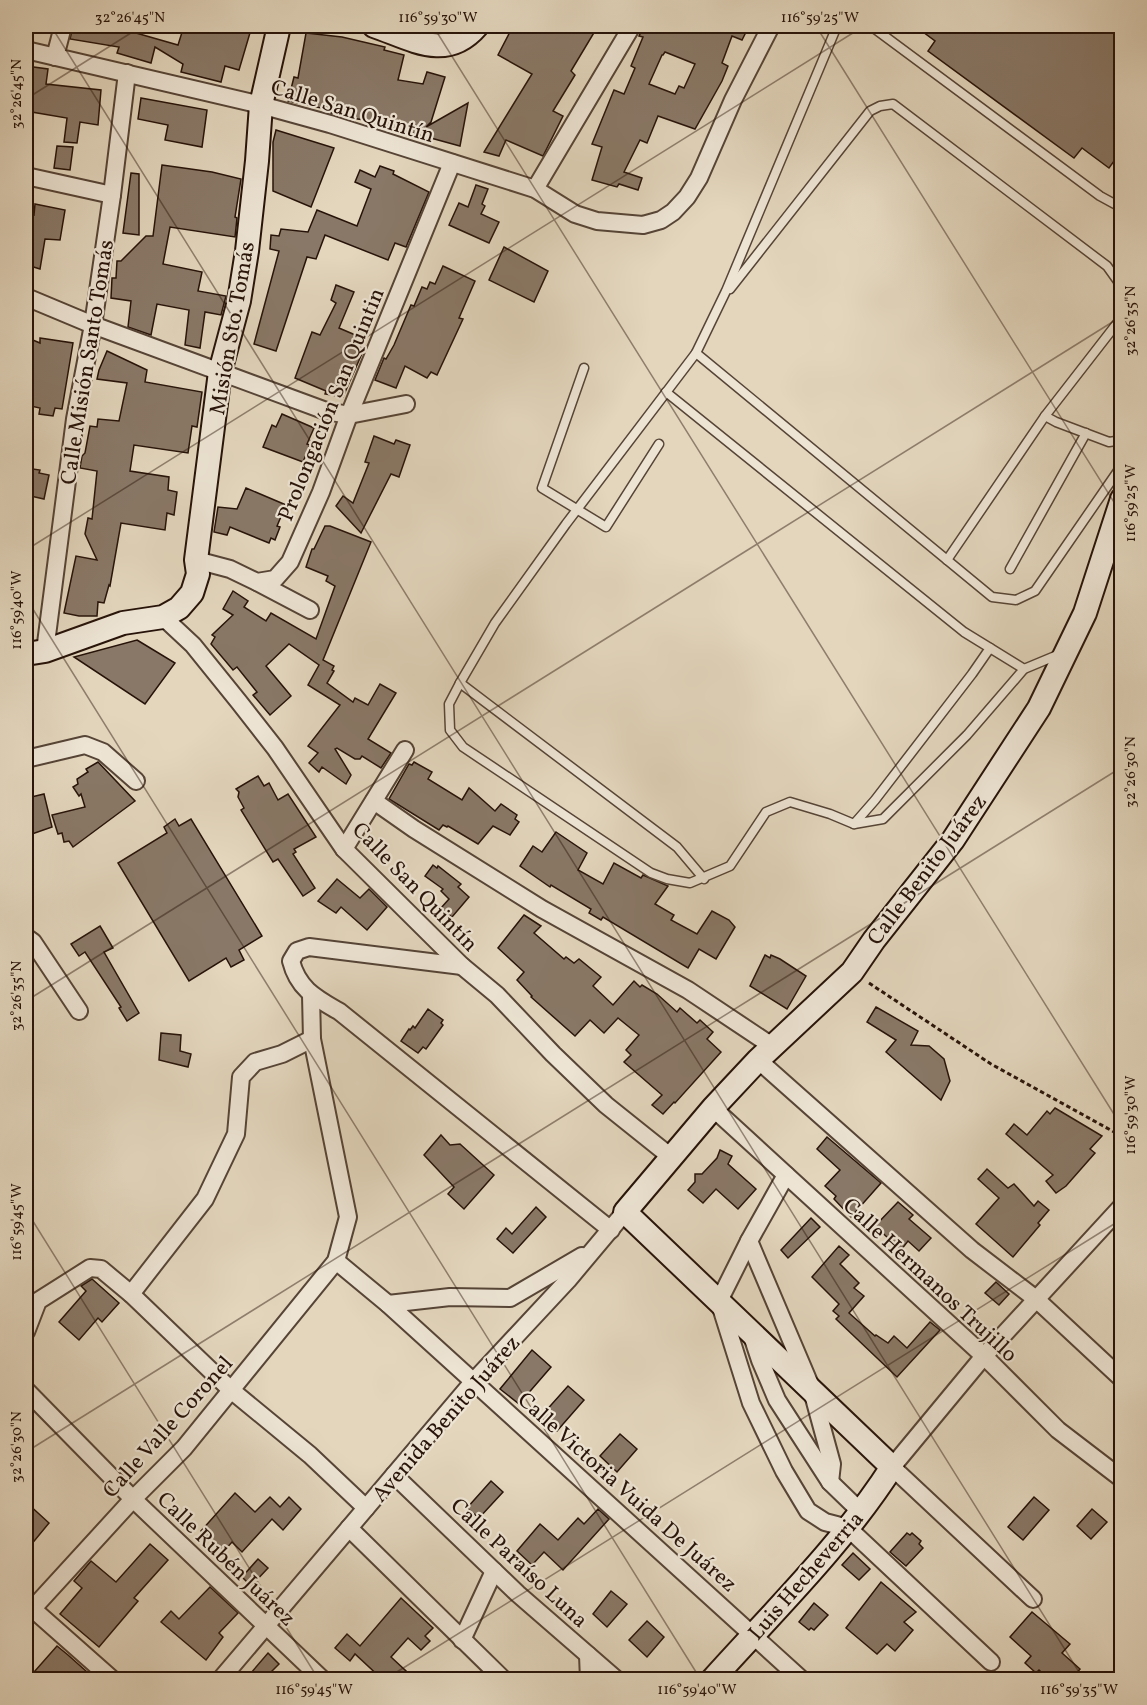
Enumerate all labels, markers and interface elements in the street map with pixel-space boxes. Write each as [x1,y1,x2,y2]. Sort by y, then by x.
text: 32°26'45"N [95,8,165,29]
text: 116°59'30"W [398,8,478,29]
text: 116°59'25"W [781,8,859,29]
text: 32°26'45"N [7,59,28,129]
street label: Calle San Quintín [267,73,438,152]
street label: Calle Misión Santo Tomás [54,238,123,487]
street label: Misión Sto. Tomás [203,239,264,417]
street label: Prolongación San Quintin [271,284,393,526]
text: 32°26'35"N [1121,286,1142,356]
text: 116°59'25"W [1121,464,1142,542]
text: 116°59'40"W [7,570,28,650]
text: 32°26'30"N [1121,736,1142,808]
street label: Calle Benito Juárez [861,788,995,953]
street label: Calle San Quintín [344,816,484,960]
text: 32°26'35"N [7,961,28,1031]
text: 116°59'30"W [1121,1075,1142,1155]
text: 116°59'45"W [7,1183,28,1261]
street label: Calle Hermanos Trujillo [835,1191,1024,1370]
street label: Avenida Benito Juárez [366,1329,528,1510]
street label: Calle Valle Coronel [97,1350,241,1506]
street label: Calle Victoria Vuida De Juárez [510,1386,743,1600]
text: 32°26'30"N [7,1411,28,1483]
street label: Calle Rubén Juárez [149,1485,302,1634]
street label: Calle Paraíso Luna [443,1492,594,1636]
street label: Luis Hecheverria [742,1505,872,1648]
text: 116°59'45"W [275,1680,353,1701]
text: 116°59'40"W [657,1680,737,1701]
text: 116°59'35"W [1040,1680,1118,1701]

